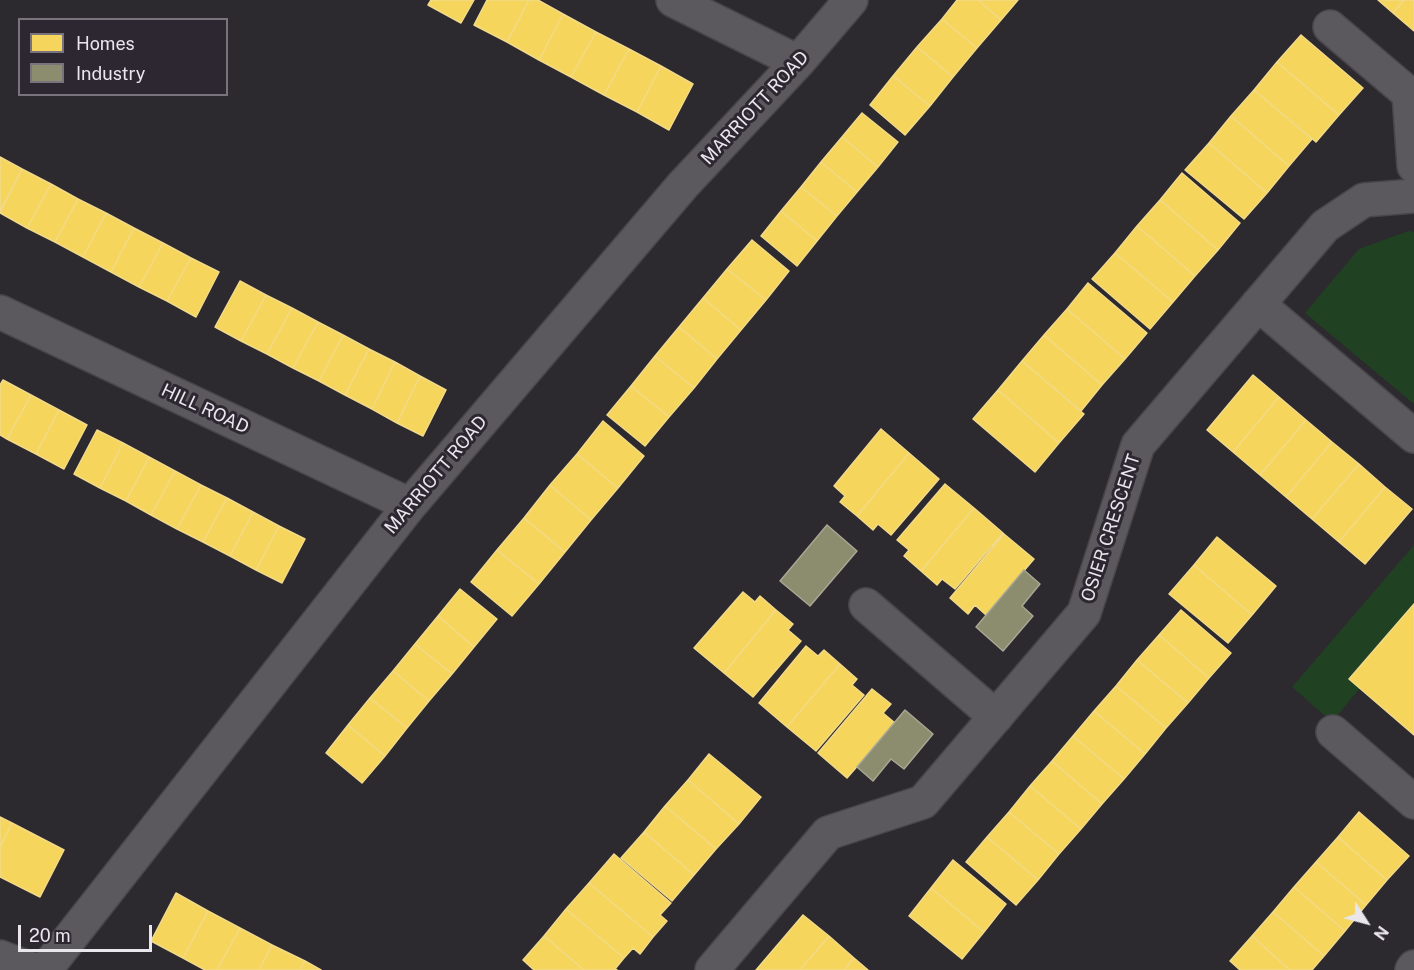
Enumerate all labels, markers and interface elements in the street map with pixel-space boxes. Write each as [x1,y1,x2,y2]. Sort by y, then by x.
legend [18,18,228,96]
text: Homes [76,33,135,54]
street label: MARRIOTT ROAD [697,47,813,169]
text: Industry [76,63,145,84]
street label: HILL ROAD [158,379,252,439]
street label: MARRIOTT ROAD [380,412,492,538]
street label: OSIER CRESCENT [1077,452,1145,604]
north arrow [1336,892,1396,952]
scale bar [21,913,154,951]
text: N [1370,922,1392,944]
text: 20 m [29,925,71,946]

